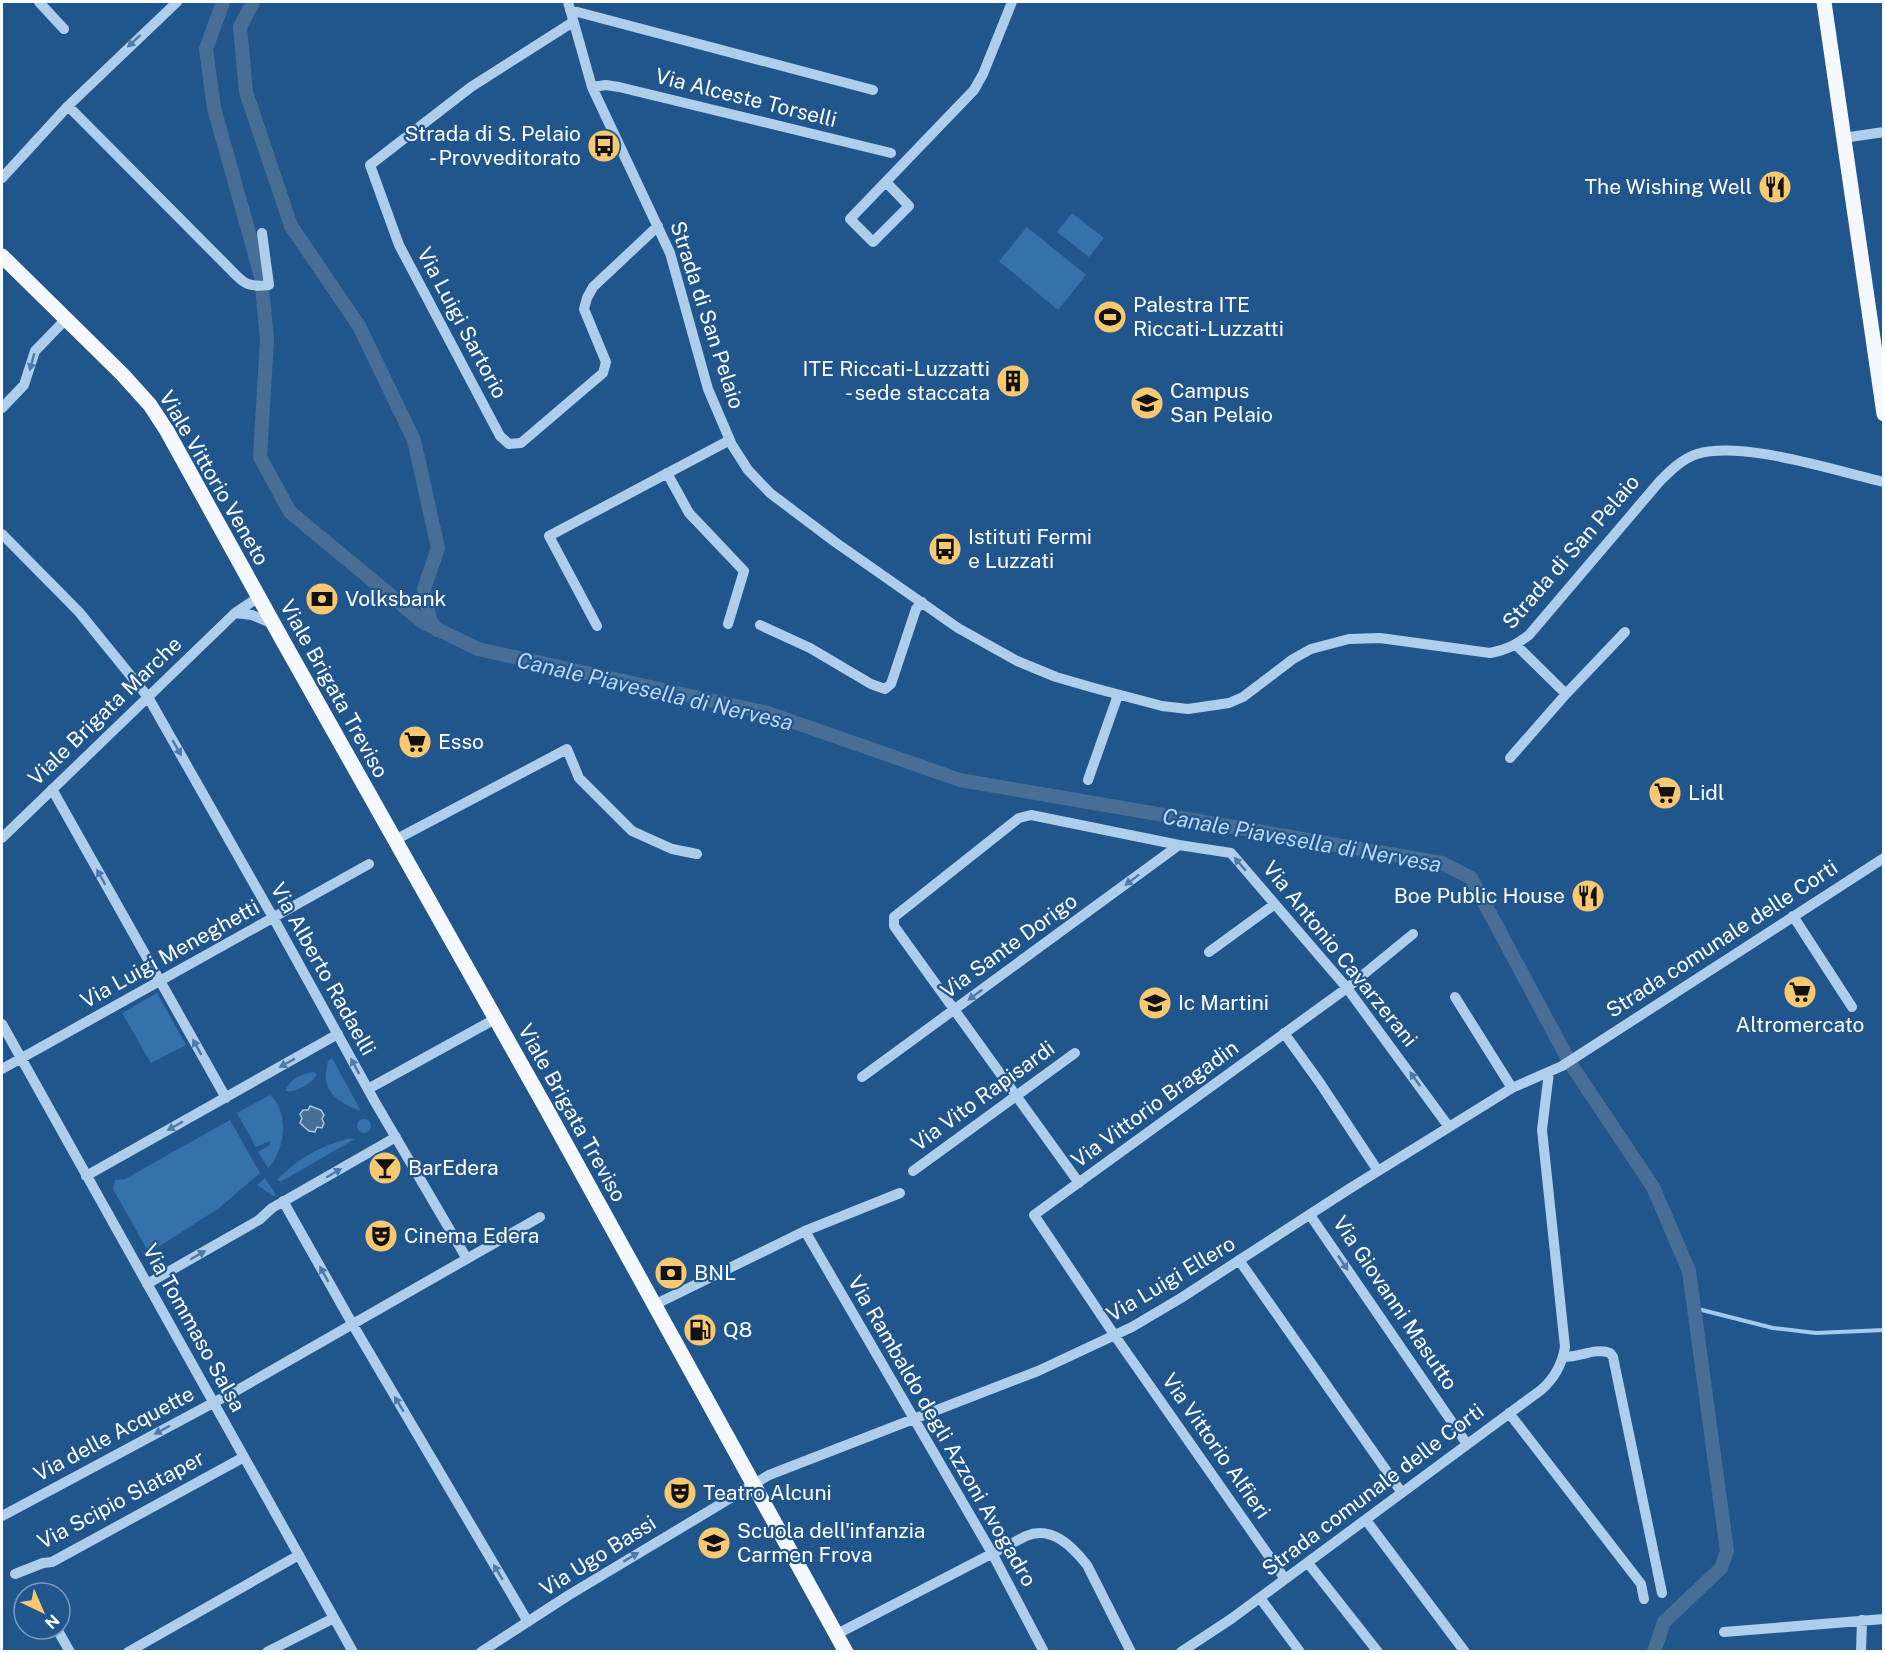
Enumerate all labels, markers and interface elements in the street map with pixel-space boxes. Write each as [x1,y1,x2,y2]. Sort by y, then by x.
one-way arrow [127,34,141,48]
street label: Via Alceste Torselli [653,63,839,132]
place label: Strada di S. Pelaio - Provveditorato [404,121,581,170]
bus stop icon: Strada di S. Pelaio - Provveditorato [586,128,622,164]
restaurant icon: The Wishing Well [1757,169,1793,205]
place label: The Wishing Well [1585,174,1752,199]
street label: Strada di San Pelaio [665,218,750,412]
street label: Via Luigi Sartorio [412,243,513,403]
place label: Palestra ITE Riccati-Luzzatti [1133,292,1284,341]
sports icon: Palestra ITE Riccati-Luzzatti [1092,299,1128,335]
one-way arrow [26,353,36,372]
place label: ITE Riccati-Luzzatti - sede staccata [803,356,990,405]
building icon: ITE Riccati-Luzzatti - sede staccata [995,363,1031,399]
place label: Campus San Pelaio [1170,378,1273,427]
school or university icon: Campus San Pelaio [1129,385,1165,421]
street label: Viale Vittorio Veneto [154,386,275,570]
street label: Strada di San Pelaio [1497,469,1644,634]
place label: Istituti Fermi e Luzzati [968,524,1092,573]
bus stop icon: Istituti Fermi e Luzzati [927,531,963,567]
bank icon: Volksbank [304,581,340,617]
place label: Volksbank [345,586,447,611]
street label: Viale Brigata Treviso [275,595,394,782]
street label: Viale Brigata Marche [23,631,186,790]
water label: Canale Piavesella di Nervesa [514,647,796,735]
supermarket icon: Esso [397,724,433,760]
place label: Esso [438,729,484,754]
one-way arrow [171,740,182,756]
supermarket icon: Lidl [1647,775,1683,811]
place label: Lidl [1688,780,1724,805]
water label: Canale Piavesella di Nervesa [1160,803,1444,877]
street label: Strada comunale delle Corti [1601,854,1842,1023]
street label: Via Antonio Cavarzerani [1258,856,1423,1051]
one-way arrow [1234,857,1247,872]
one-way arrow [96,869,107,885]
one-way arrow [1125,874,1141,886]
street label: Via Alberto Radaelli [266,878,381,1059]
restaurant icon: Boe Public House [1570,878,1606,914]
place label: Boe Public House [1394,883,1565,908]
street label: Via Sante Dorigo [936,888,1082,1003]
street label: Via Luigi Meneghetti [76,894,263,1013]
supermarket icon: Altromercato [1782,974,1818,1010]
school or university icon: Ic Martini [1137,985,1173,1021]
one-way arrow [968,989,983,1001]
place label: Ic Martini [1178,990,1269,1015]
place label: Altromercato [1736,1012,1864,1037]
street label: Viale Brigata Treviso [513,1019,632,1206]
street label: Via Vito Rapisardi [906,1035,1059,1156]
street label: Via Vittorio Bragadin [1066,1035,1243,1172]
one-way arrow [192,1038,202,1055]
one-way arrow [278,1058,295,1068]
one-way arrow [350,1058,360,1075]
one-way arrow [1409,1072,1421,1088]
one-way arrow [166,1121,183,1131]
bar icon: BarEdera [367,1150,403,1186]
place label: BarEdera [408,1155,499,1180]
one-way arrow [326,1167,342,1178]
street label: Via Giovanni Masutto [1328,1211,1463,1394]
theatre icon: Cinema Edera [363,1218,399,1254]
place label: Cinema Edera [404,1223,539,1248]
street label: Via Luigi Ellero [1102,1230,1240,1327]
street label: Via Tommaso Salsa [138,1239,251,1416]
one-way arrow [190,1250,206,1261]
bank icon: BNL [653,1255,689,1291]
one-way arrow [1338,1255,1349,1272]
place label: BNL [694,1260,736,1285]
one-way arrow [319,1265,329,1282]
street label: Via Rambaldo degli Azzoni Avogadro [843,1271,1042,1591]
fuel station icon: Q8 [682,1312,718,1348]
place label: Q8 [723,1317,752,1342]
street label: Via Vittorio Alfieri [1157,1368,1276,1523]
street label: Via delle Acquette [29,1381,198,1486]
one-way arrow [394,1396,405,1412]
street label: Strada comunale delle Corti [1257,1398,1488,1581]
one-way arrow [153,1425,170,1435]
street label: Via Scipio Slataper [33,1445,208,1554]
theatre icon: Teatro Alcuni [662,1475,698,1511]
place label: Teatro Alcuni [703,1480,832,1505]
street label: Via Ugo Bassi [535,1510,660,1601]
place label: Scuola dell'infanzia Carmen Frova [737,1518,925,1567]
school or university icon: Scuola dell'infanzia Carmen Frova [696,1525,732,1561]
one-way arrow [623,1552,639,1563]
one-way arrow [493,1564,504,1580]
north arrow [12,1581,72,1641]
text: N [41,1610,63,1633]

